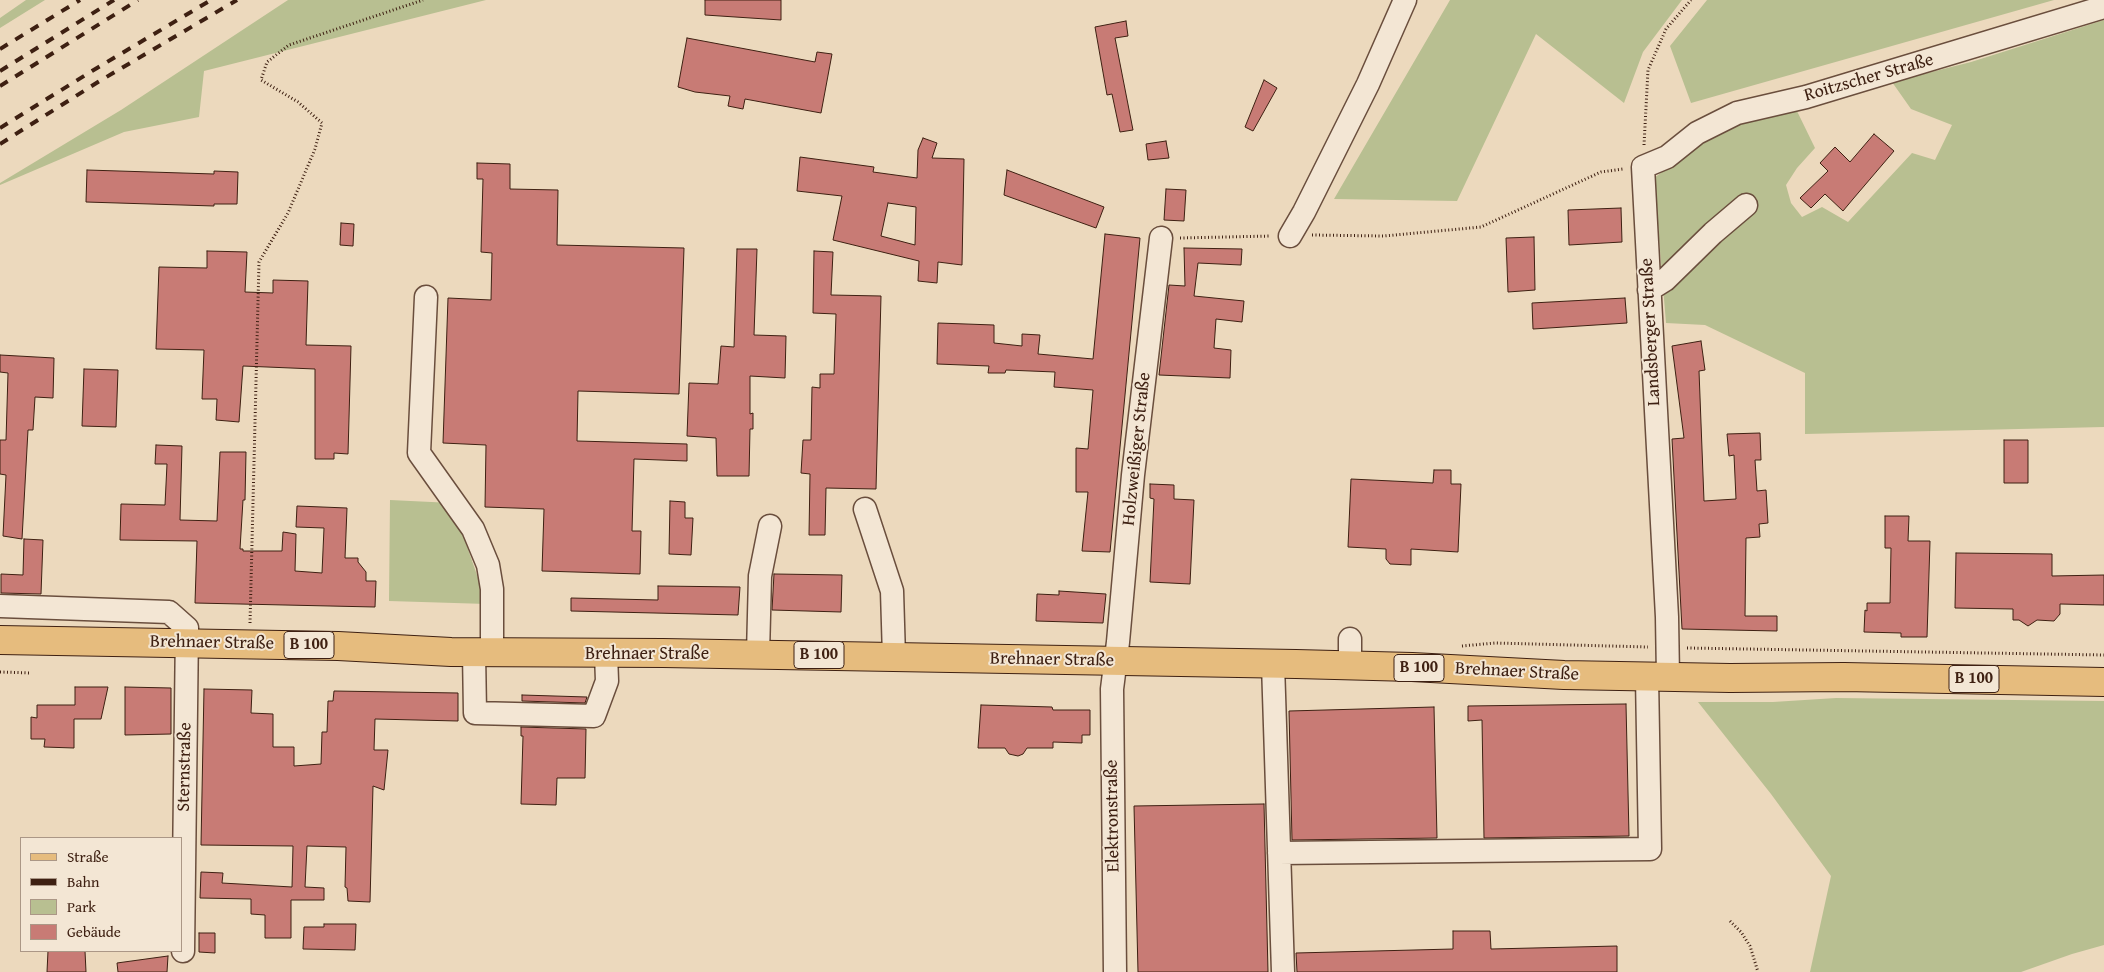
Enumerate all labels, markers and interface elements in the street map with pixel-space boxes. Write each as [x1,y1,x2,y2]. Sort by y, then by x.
street label: Roitzscher Straße [1802,49,1936,107]
street label: Landsberger Straße [1636,258,1666,406]
street label: Holzweißiger Straße [1118,371,1156,527]
street label: Brehnaer Straße [150,631,274,655]
road number: B 100 [284,632,334,658]
road number: B 100 [794,642,844,668]
street label: Brehnaer Straße [585,643,709,665]
street label: Brehnaer Straße [990,648,1114,672]
road number: B 100 [1394,654,1444,681]
street label: Brehnaer Straße [1454,658,1580,686]
road number: B 100 [1949,666,1999,692]
street label: Sternstraße [173,722,197,812]
street label: Elektronstraße [1101,759,1125,873]
legend [20,837,182,952]
text: Straße [67,846,109,867]
text: Bahn [67,871,99,892]
text: Park [67,896,96,917]
text: Gebäude [67,921,121,942]

